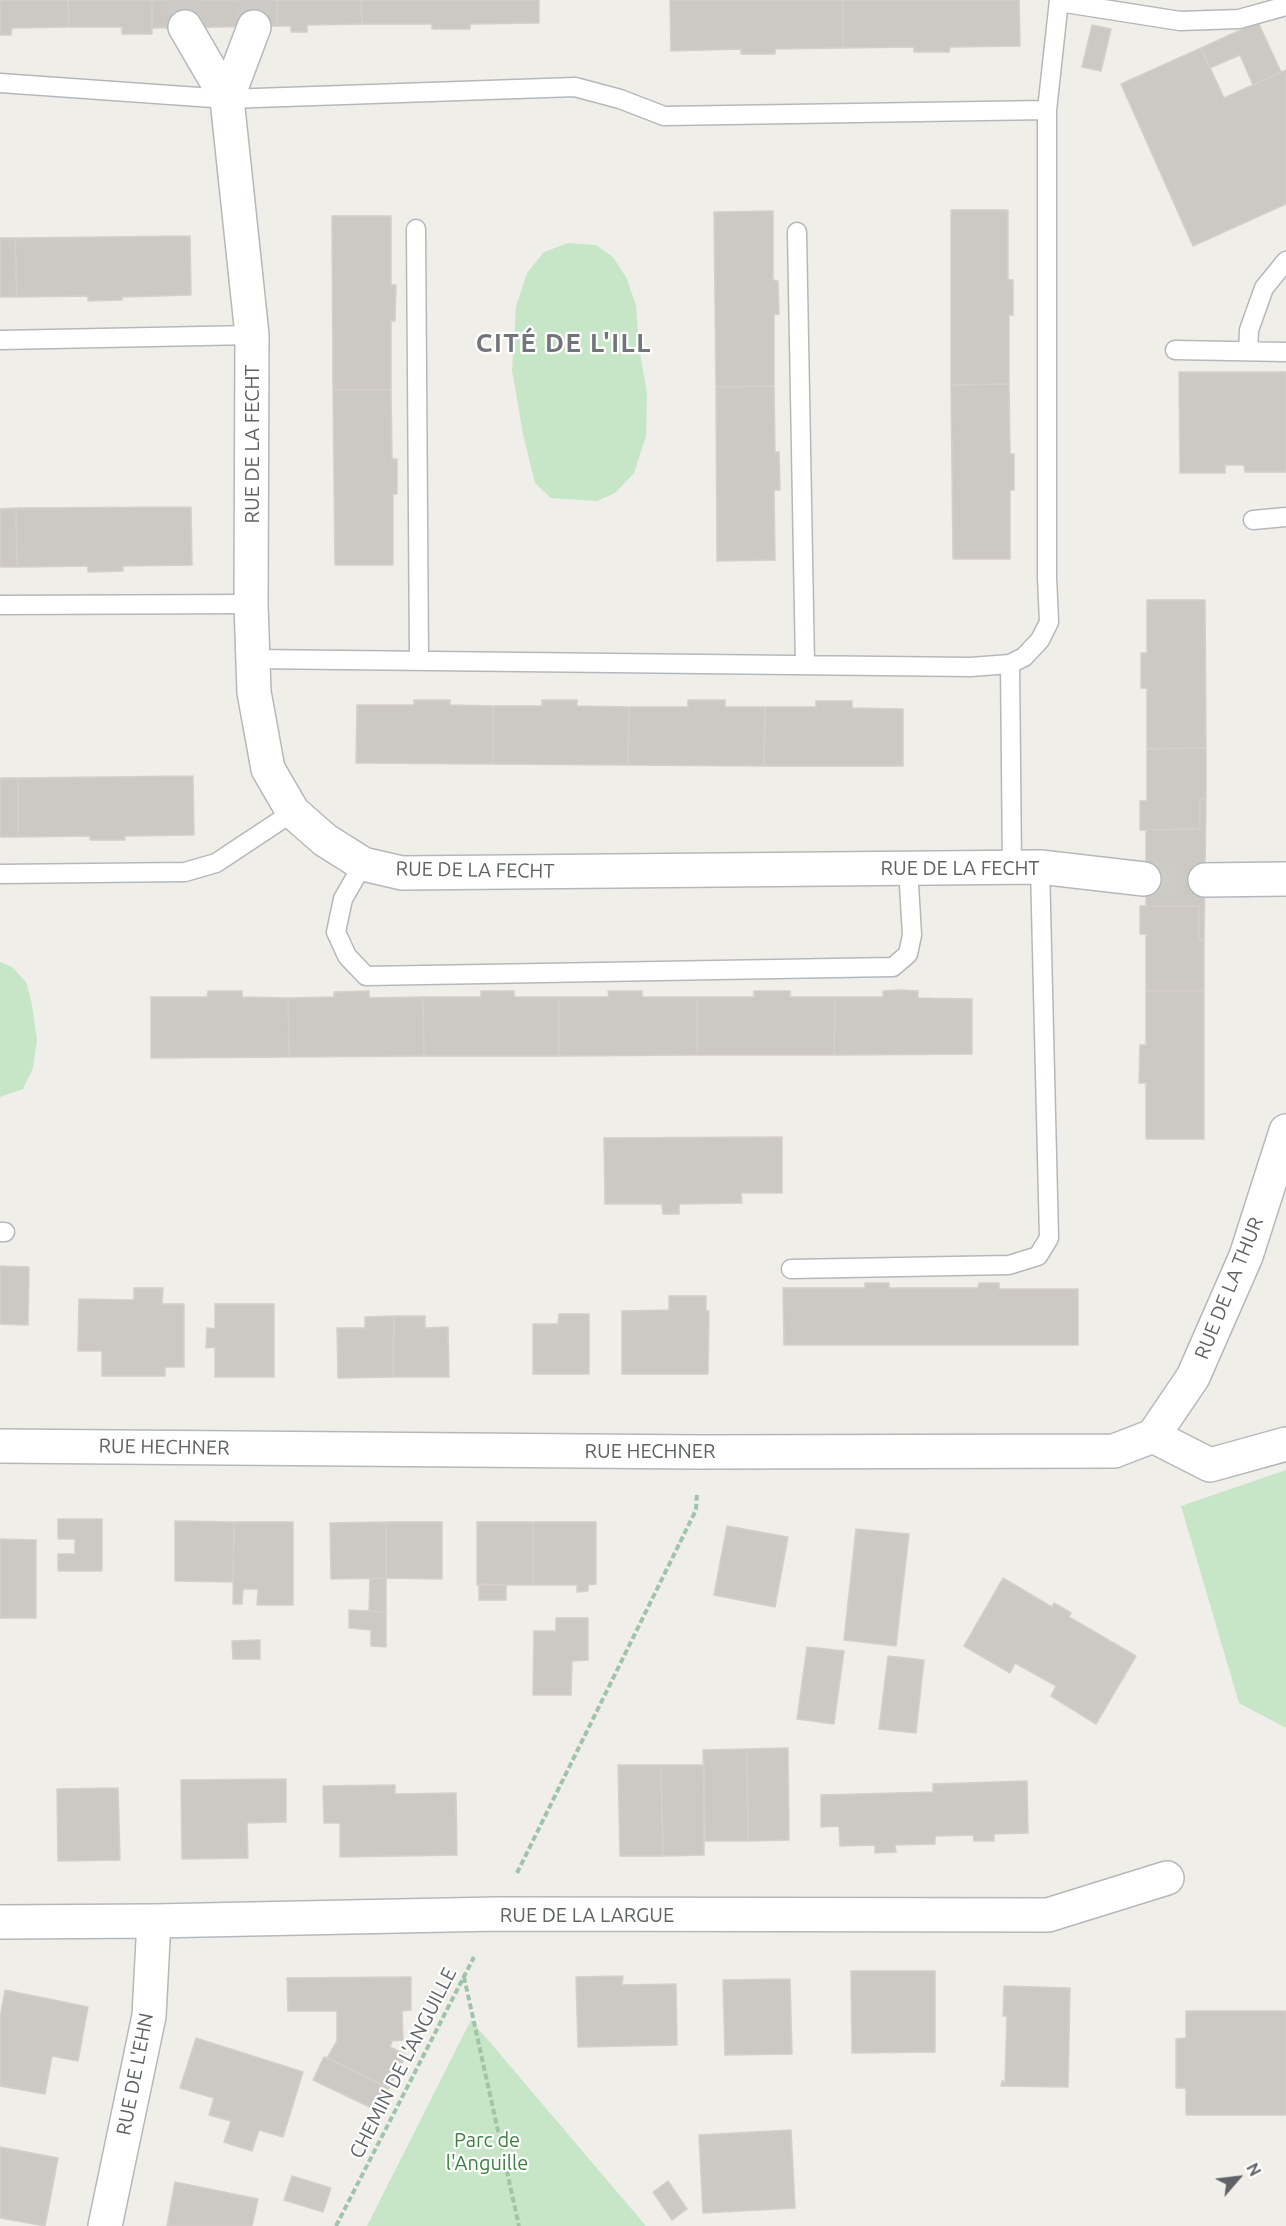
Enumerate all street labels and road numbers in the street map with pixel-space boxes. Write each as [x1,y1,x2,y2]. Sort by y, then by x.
street label: RUE DE LA FECHT [240,365,264,523]
street label: RUE DE LA FECHT [881,856,1039,880]
street label: RUE DE LA FECHT [395,857,555,883]
street label: RUE DE LA THUR [1190,1213,1268,1363]
street label: RUE HECHNER [98,1434,230,1460]
street label: RUE HECHNER [585,1439,715,1463]
street label: RUE DE LA LARGUE [500,1903,674,1927]
street label: CHEMIN DE L'ANGUILLE [344,1964,462,2162]
street label: RUE DE L'EHN [111,2011,159,2137]

